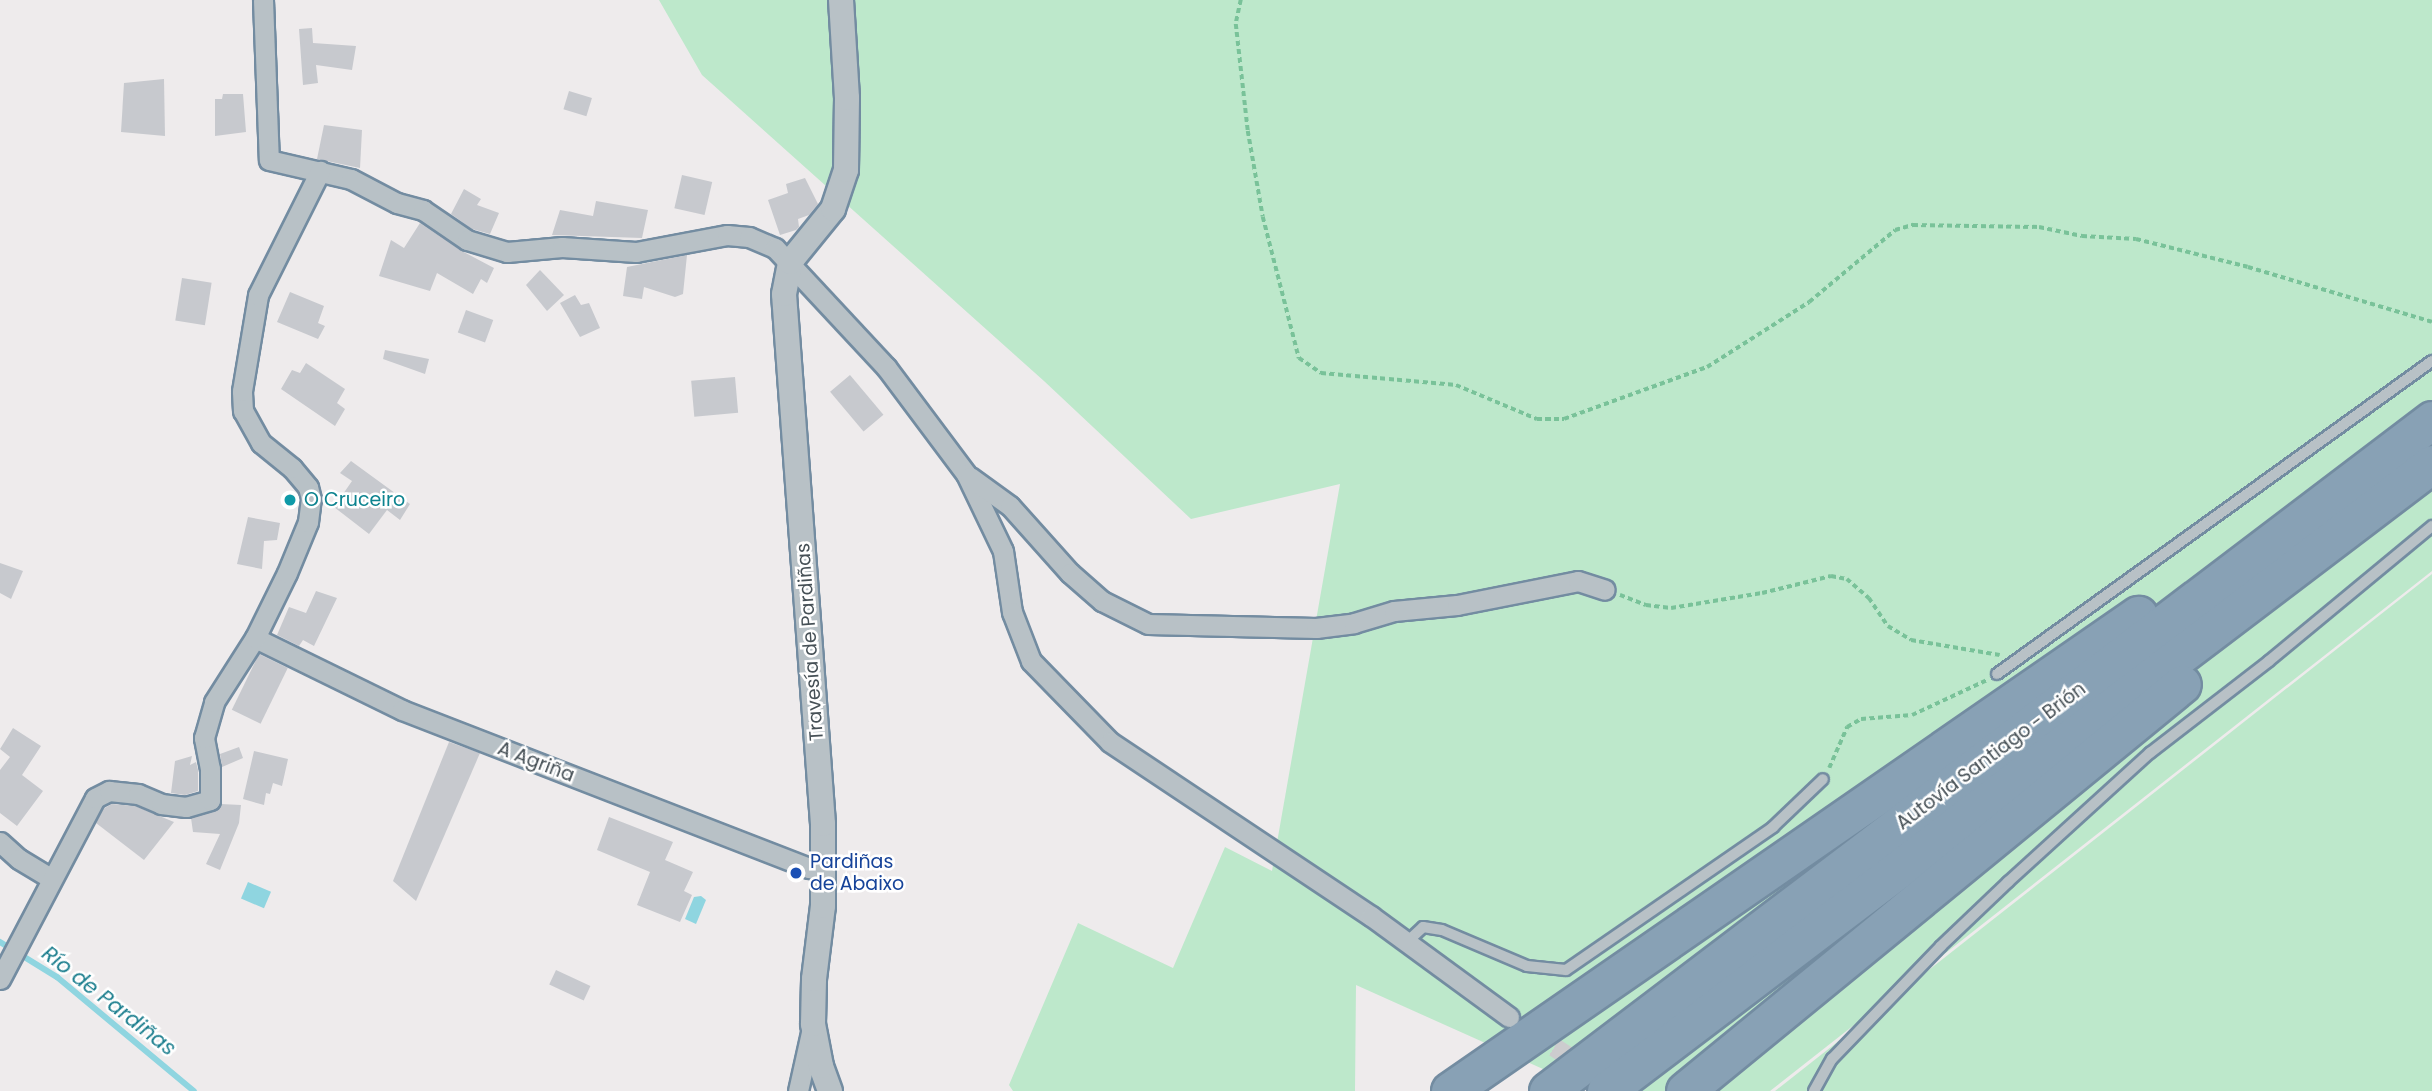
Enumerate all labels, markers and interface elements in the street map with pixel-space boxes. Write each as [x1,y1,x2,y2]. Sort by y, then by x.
place label: O Cruceiro [304,489,405,511]
marker: O Cruceiro [282,492,298,508]
street label: Travesía de Pardiñas [792,542,828,742]
street label: Autovía Santiago - Brión [1892,677,2090,835]
street label: A Agriña [494,737,578,787]
place label: Pardiñas de Abaixo [810,851,904,895]
marker: Pardiñas de Abaixo [788,865,804,881]
water label: Río de Pardiñas [37,941,181,1061]

